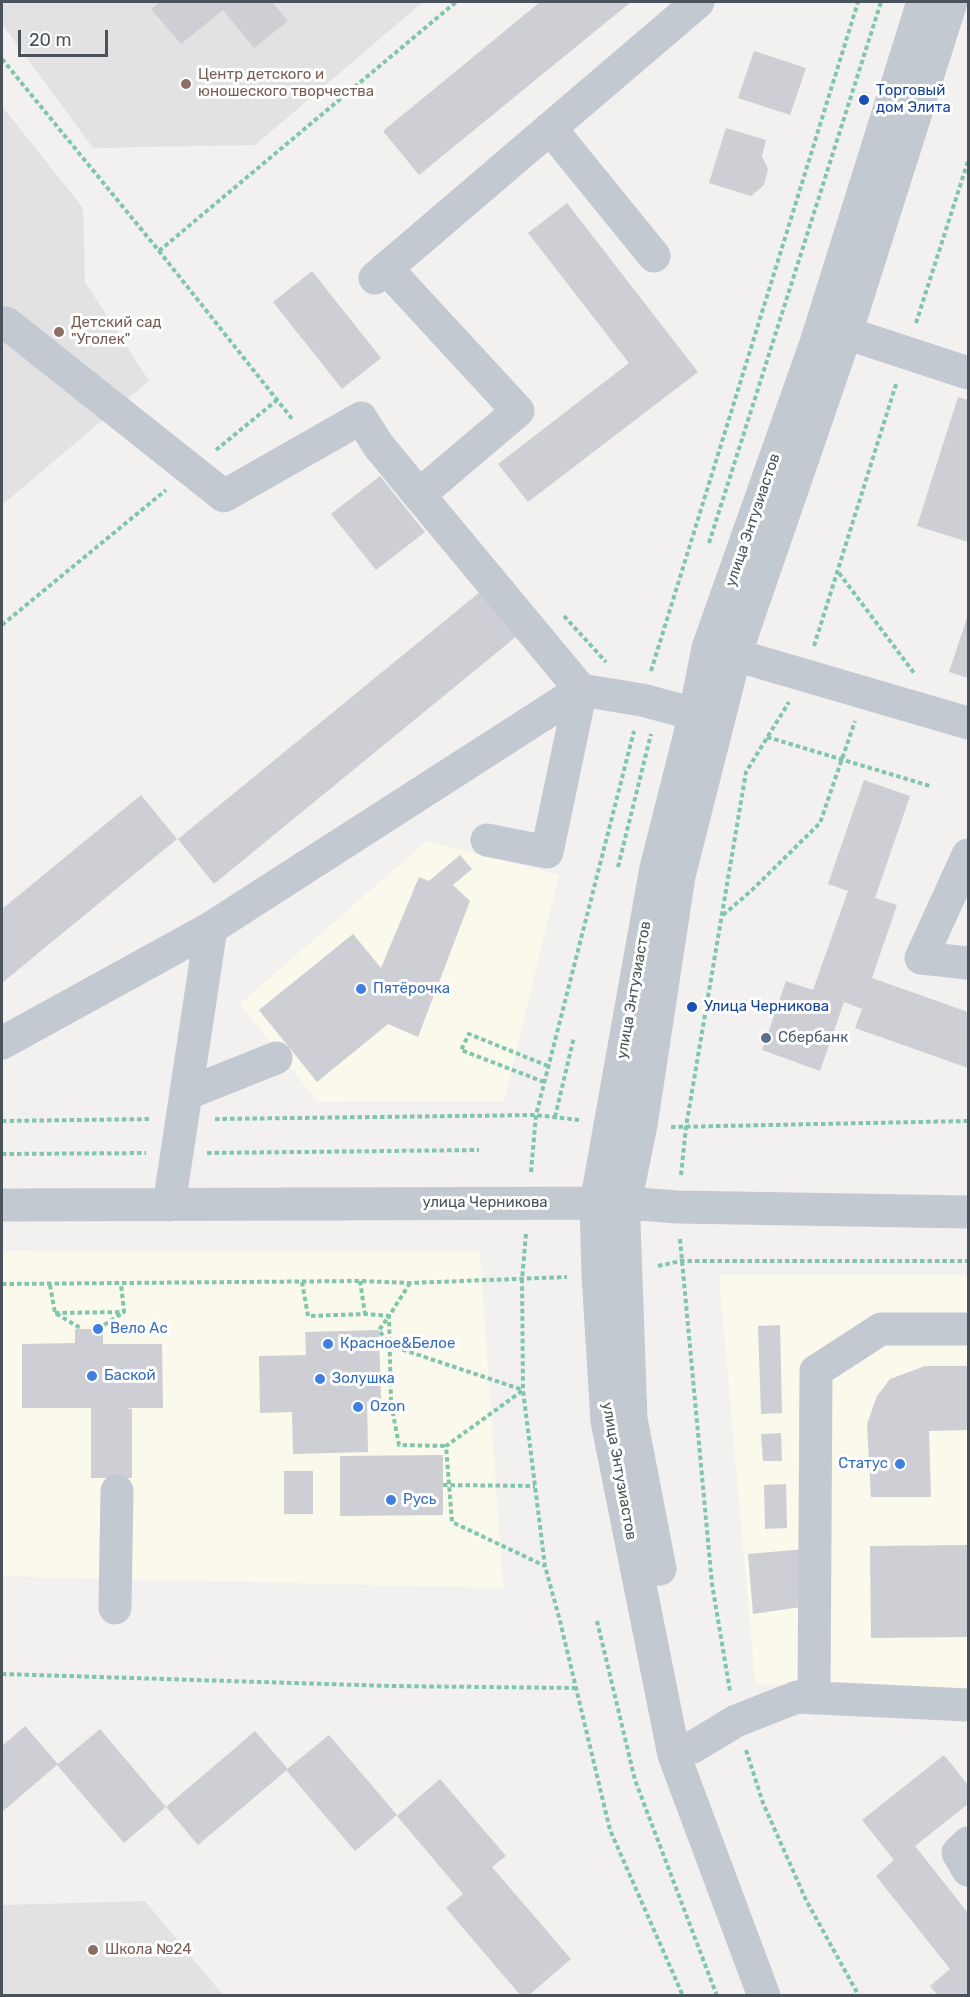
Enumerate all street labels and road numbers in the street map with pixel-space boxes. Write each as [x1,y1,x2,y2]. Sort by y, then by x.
street label: улица Энтузиастов [722,451,784,589]
street label: улица Энтузиастов [613,920,655,1060]
street label: улица Черникова [422,1194,548,1212]
street label: улица Энтузиастов [598,1401,640,1541]

